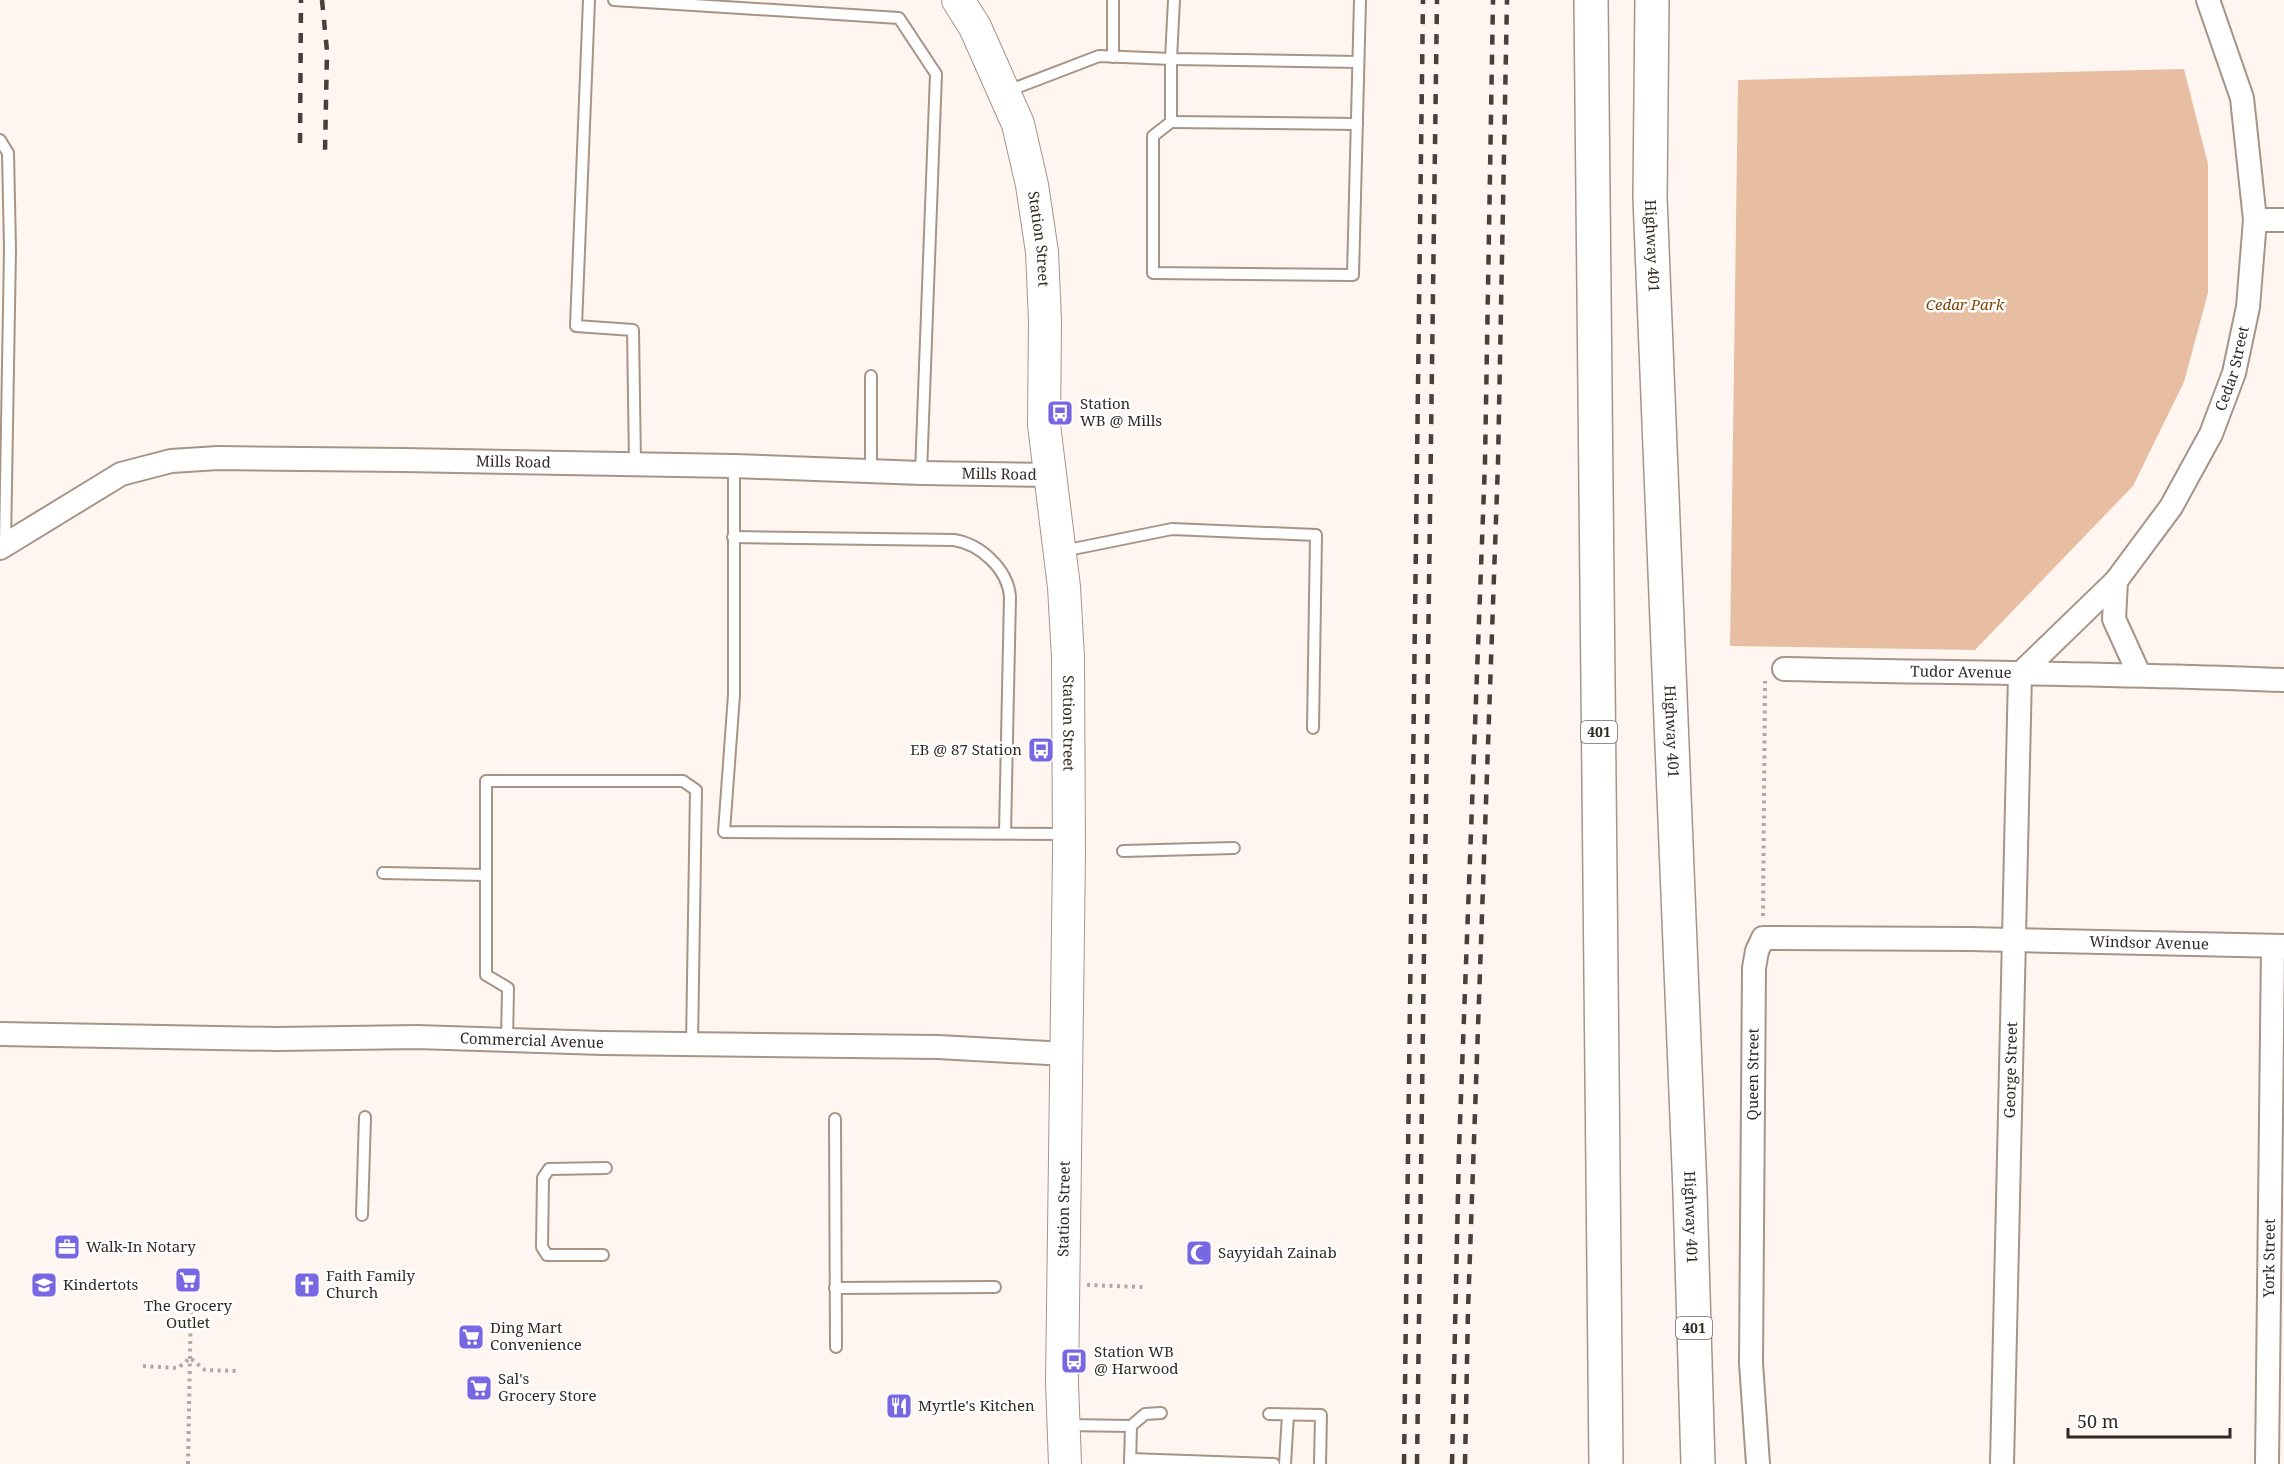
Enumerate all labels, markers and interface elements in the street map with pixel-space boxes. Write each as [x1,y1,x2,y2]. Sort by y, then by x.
street label: Station Street [1024,190,1054,287]
street label: Highway 401 [1641,199,1665,293]
park label: Cedar Park [1926,294,2005,314]
street label: Cedar Street [2210,324,2253,414]
place label: Station WB @ Mills [1080,393,1162,430]
bus stop icon: Station WB @ Mills [1045,398,1075,428]
street label: Mills Road [476,450,551,472]
street label: Mills Road [962,463,1037,484]
street label: Tudor Avenue [1910,660,2012,682]
street label: Station Street [1059,675,1080,771]
street label: Highway 401 [1661,685,1684,778]
road number: 401 [1581,721,1617,743]
bus stop icon: EB @ 87 Station [1026,735,1056,765]
place label: EB @ 87 Station [910,739,1022,759]
street label: Windsor Avenue [2089,931,2209,953]
street label: George Street [1999,1022,2021,1118]
street label: Commercial Avenue [460,1027,604,1052]
street label: Queen Street [1742,1028,1763,1120]
street label: Station Street [1052,1161,1074,1257]
street label: Highway 401 [1680,1170,1703,1264]
street label: York Street [2258,1219,2279,1298]
office icon: Walk-In Notary [52,1232,82,1262]
place label: Walk-In Notary [86,1236,196,1256]
mosque icon: Sayyidah Zainab [1184,1238,1214,1268]
place label: Sayyidah Zainab [1218,1242,1337,1262]
supermarket icon: The Grocery Outlet [173,1265,203,1295]
place label: Faith Family Church [326,1265,416,1302]
school or university icon: Kindertots [29,1270,59,1300]
church icon: Faith Family Church [292,1270,322,1300]
place label: Kindertots [63,1274,138,1294]
place label: The Grocery Outlet [144,1295,233,1332]
place label: Ding Mart Convenience [490,1317,582,1354]
road number: 401 [1676,1317,1712,1339]
supermarket icon: Ding Mart Convenience [456,1322,486,1352]
place label: Station WB @ Harwood [1094,1341,1179,1378]
bus stop icon: Station WB @ Harwood [1059,1346,1089,1376]
place label: Sal's Grocery Store [498,1368,596,1405]
supermarket icon: Sal's Grocery Store [464,1373,494,1403]
restaurant icon: Myrtle's Kitchen [884,1391,914,1421]
place label: Myrtle's Kitchen [918,1395,1035,1415]
scale bar [2068,1401,2230,1439]
text: 50 m [2077,1409,2119,1433]

